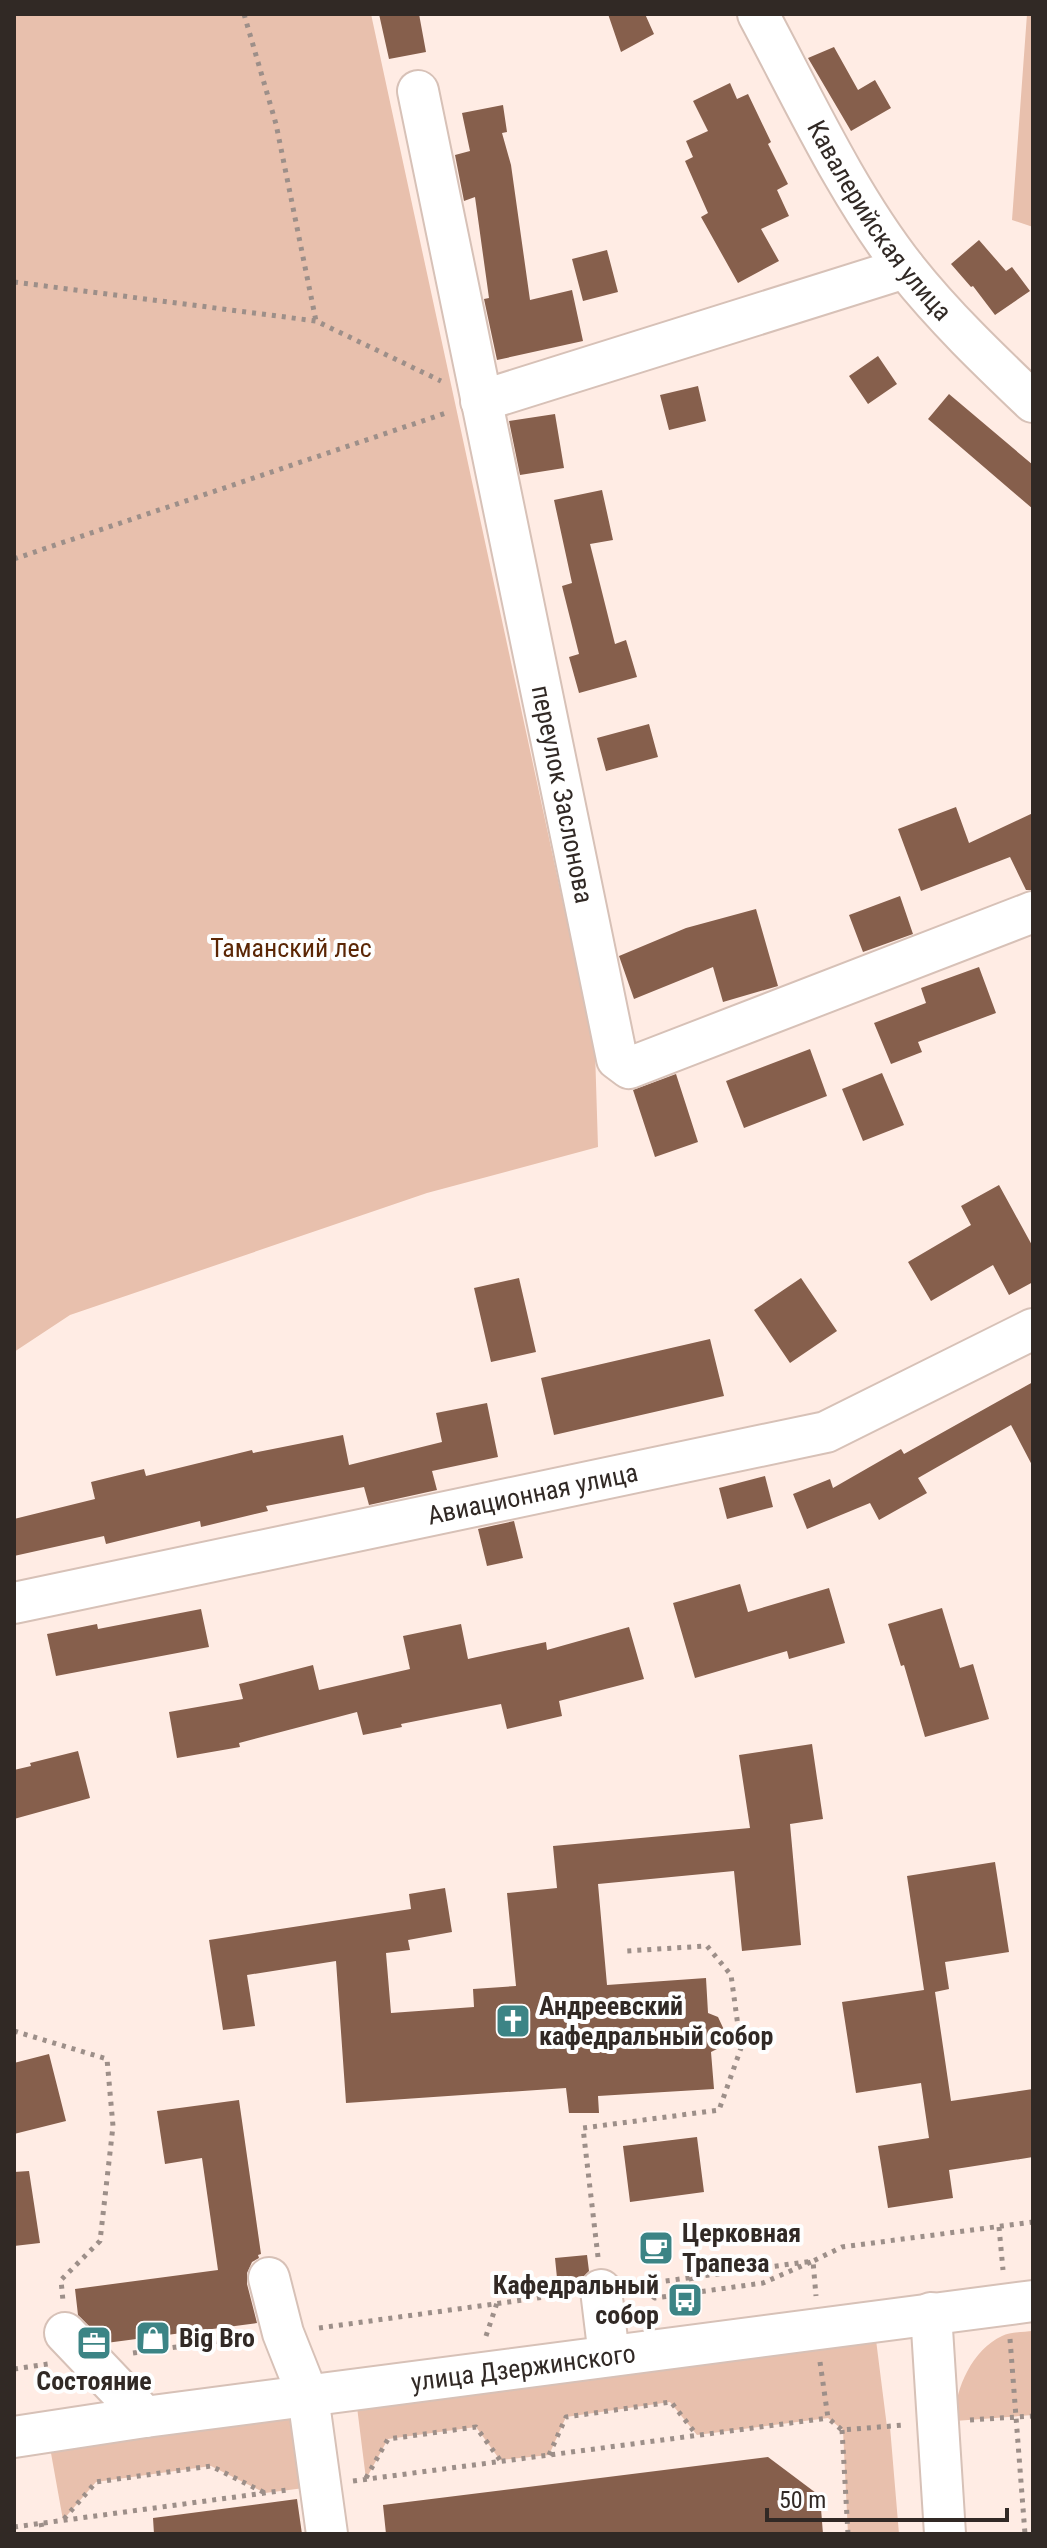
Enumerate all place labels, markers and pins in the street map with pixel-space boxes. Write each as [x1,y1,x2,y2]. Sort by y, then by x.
place label: Андреевский кафедральный собор [539,1991,774,2051]
church icon: Андреевский кафедральный собор [494,2002,532,2040]
place label: Церковная Трапеза [682,2218,801,2278]
cafe icon: Церковная Трапеза [637,2229,675,2267]
place label: Кафедральный собор [493,2270,659,2330]
bus stop icon: Кафедральный собор [666,2281,704,2319]
shop icon: Big Bro [134,2319,172,2357]
place label: Big Bro [179,2323,255,2353]
office icon: Состояние [75,2324,113,2362]
place label: Состояние [36,2366,152,2396]

